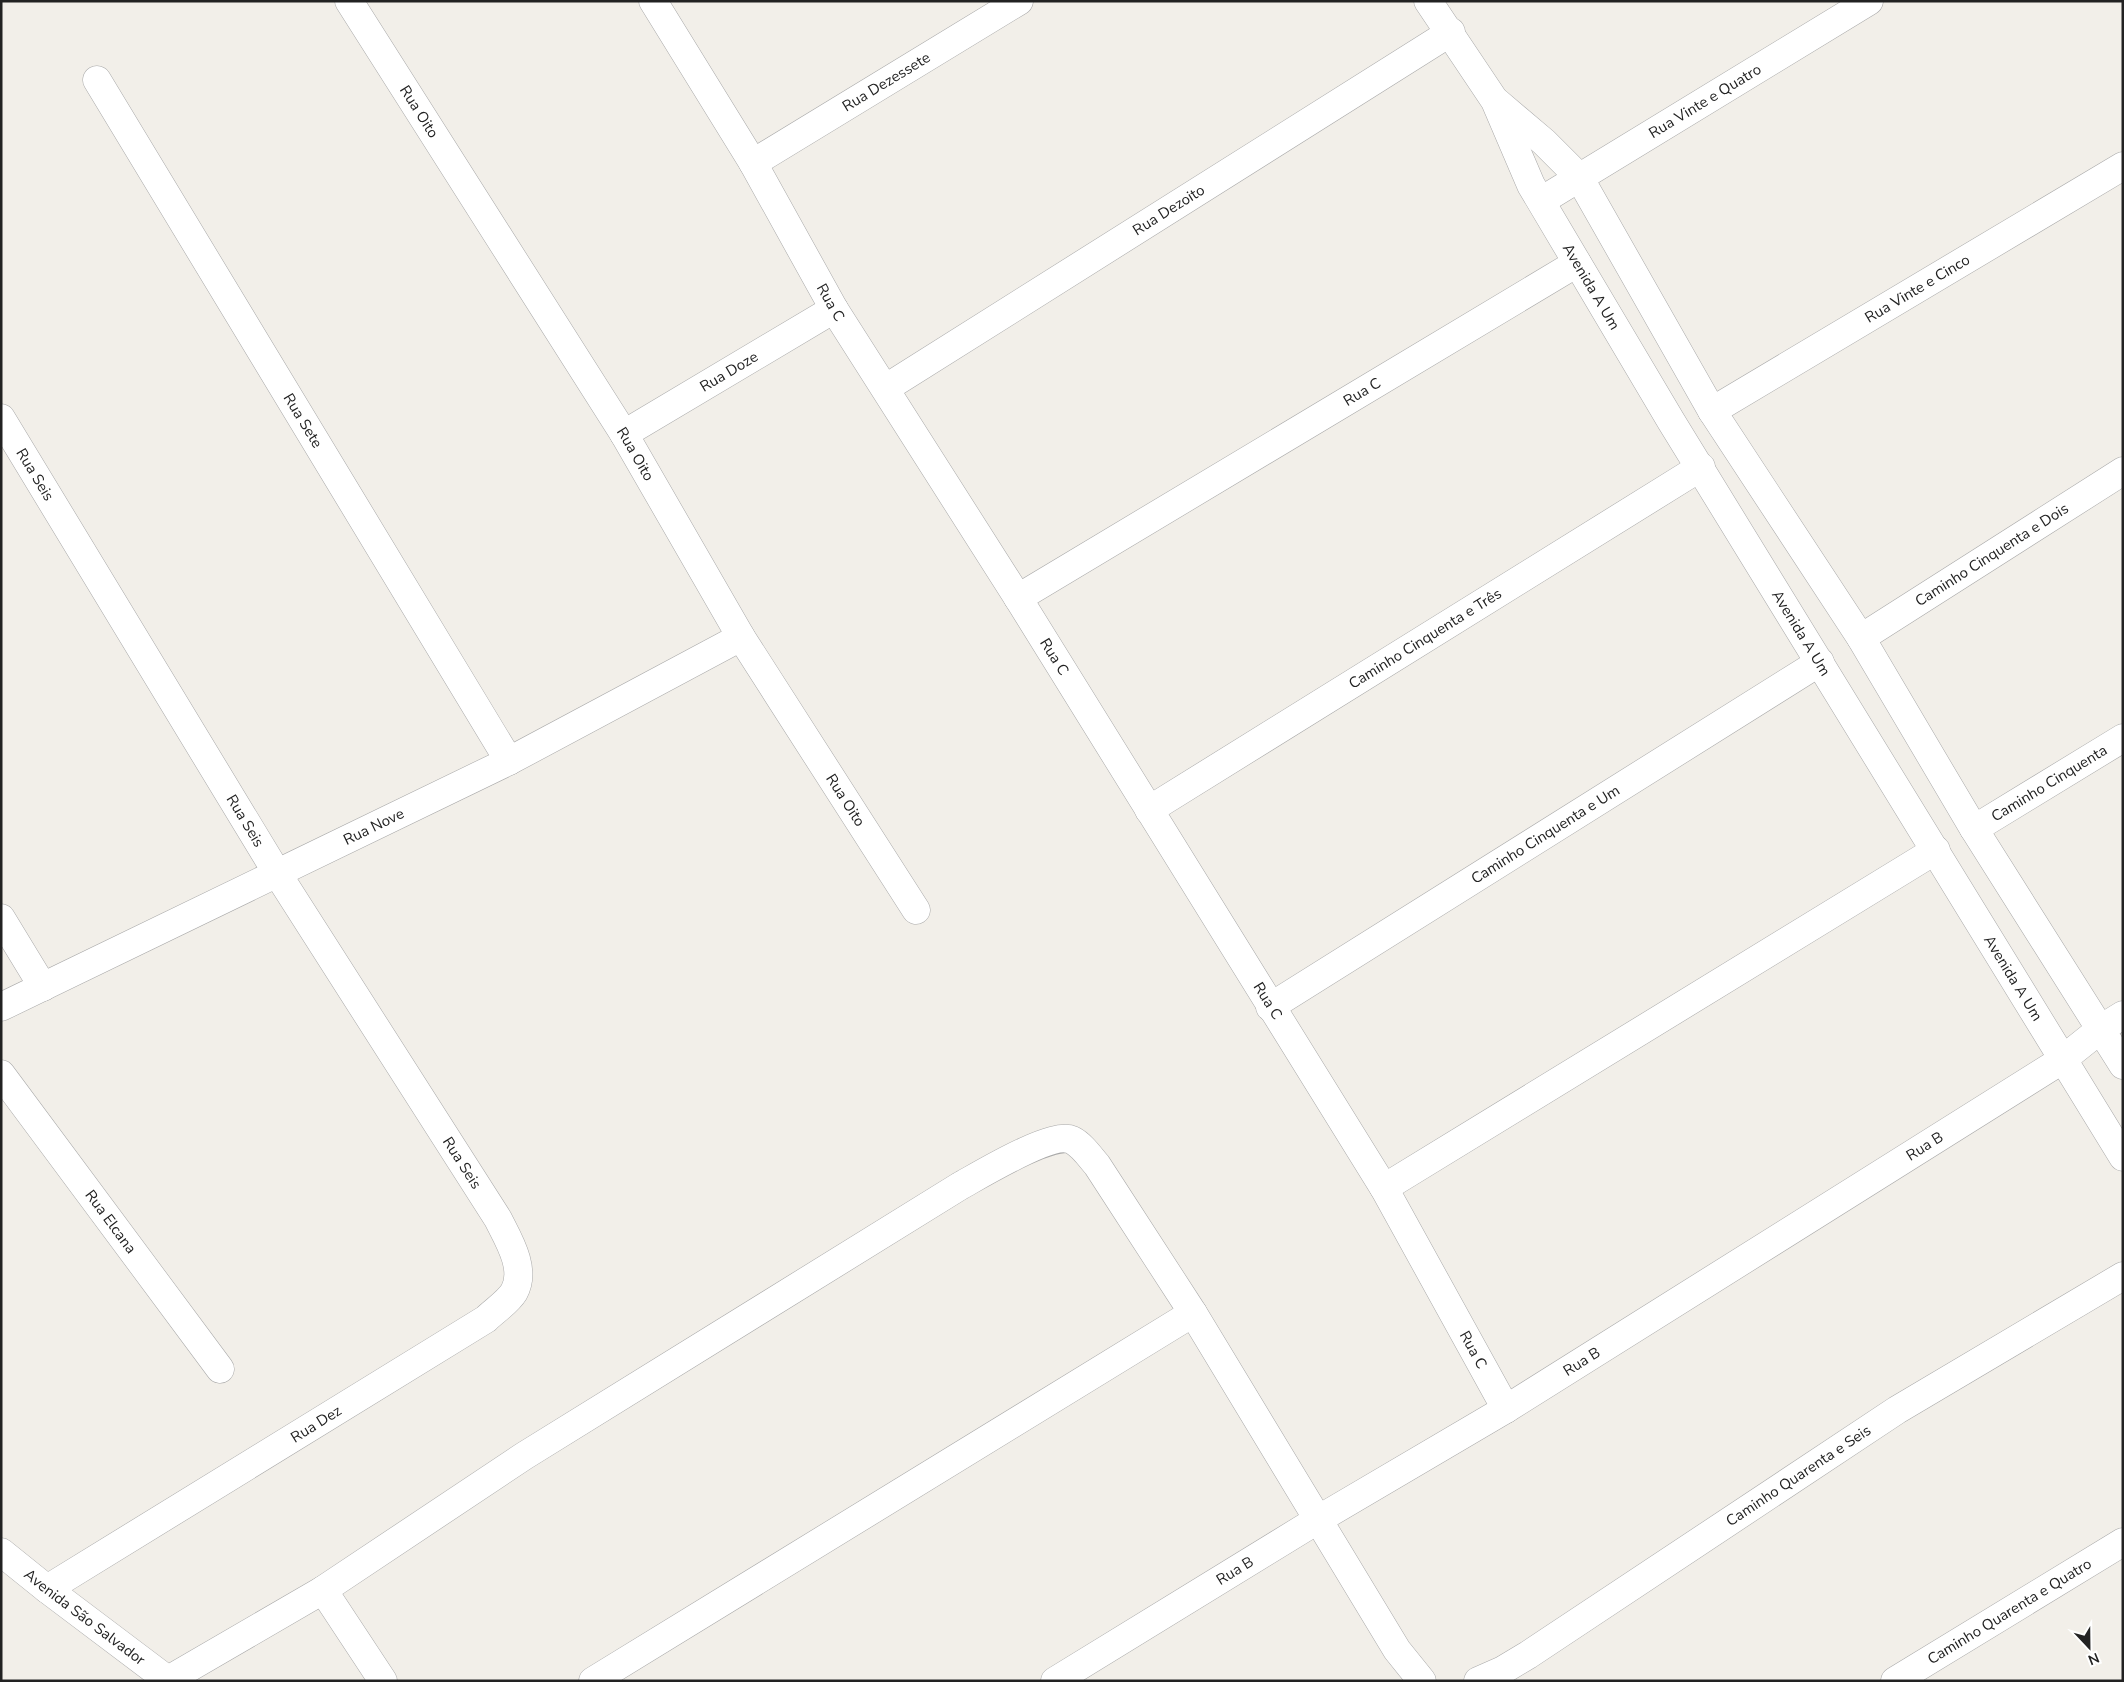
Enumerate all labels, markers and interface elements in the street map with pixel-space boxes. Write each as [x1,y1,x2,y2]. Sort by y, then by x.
street label: Rua Dezessete [838,47,934,116]
street label: Rua Vinte e Quatro [1645,59,1765,143]
street label: Rua Oito [395,81,443,142]
street label: Rua Dezoito [1129,180,1208,240]
street label: Avenida A Um [1558,240,1625,334]
street label: Rua Vinte e Cinco [1861,250,1973,328]
street label: Rua C [812,280,849,325]
street label: Rua Doze [696,347,762,397]
street label: Rua C [1340,373,1384,411]
street label: Rua Sete [279,389,327,452]
street label: Rua Oito [612,423,659,484]
street label: Rua Seis [12,444,59,504]
street label: Caminho Cinquenta e Dois [1911,498,2072,611]
street label: Caminho Cinquenta e Três [1345,583,1505,694]
street label: Avenida A Um [1767,586,1835,680]
street label: Rua C [1035,634,1074,679]
street label: Caminho Cinquenta [1987,740,2111,826]
street label: Rua Oito [821,770,870,830]
street label: Caminho Cinquenta e Um [1467,780,1623,888]
street label: Rua Seis [222,791,269,851]
street label: Rua Nove [340,803,407,850]
street label: Avenida A Um [1979,931,2047,1025]
street label: Rua C [1249,978,1287,1023]
street label: Rua B [1902,1127,1947,1165]
street label: Rua Seis [438,1133,486,1193]
street label: Rua Elcana [80,1186,141,1258]
street label: Rua C [1455,1327,1492,1372]
street label: Rua B [1559,1342,1604,1381]
street label: Rua Dez [287,1401,345,1447]
street label: Caminho Quarenta e Seis [1722,1420,1875,1531]
street label: Rua B [1212,1552,1257,1590]
street label: Caminho Quarenta e Quatro [1924,1554,2095,1669]
street label: Avenida São Salvador [20,1564,150,1670]
north arrow [2064,1622,2114,1672]
text: N [2085,1648,2102,1669]

